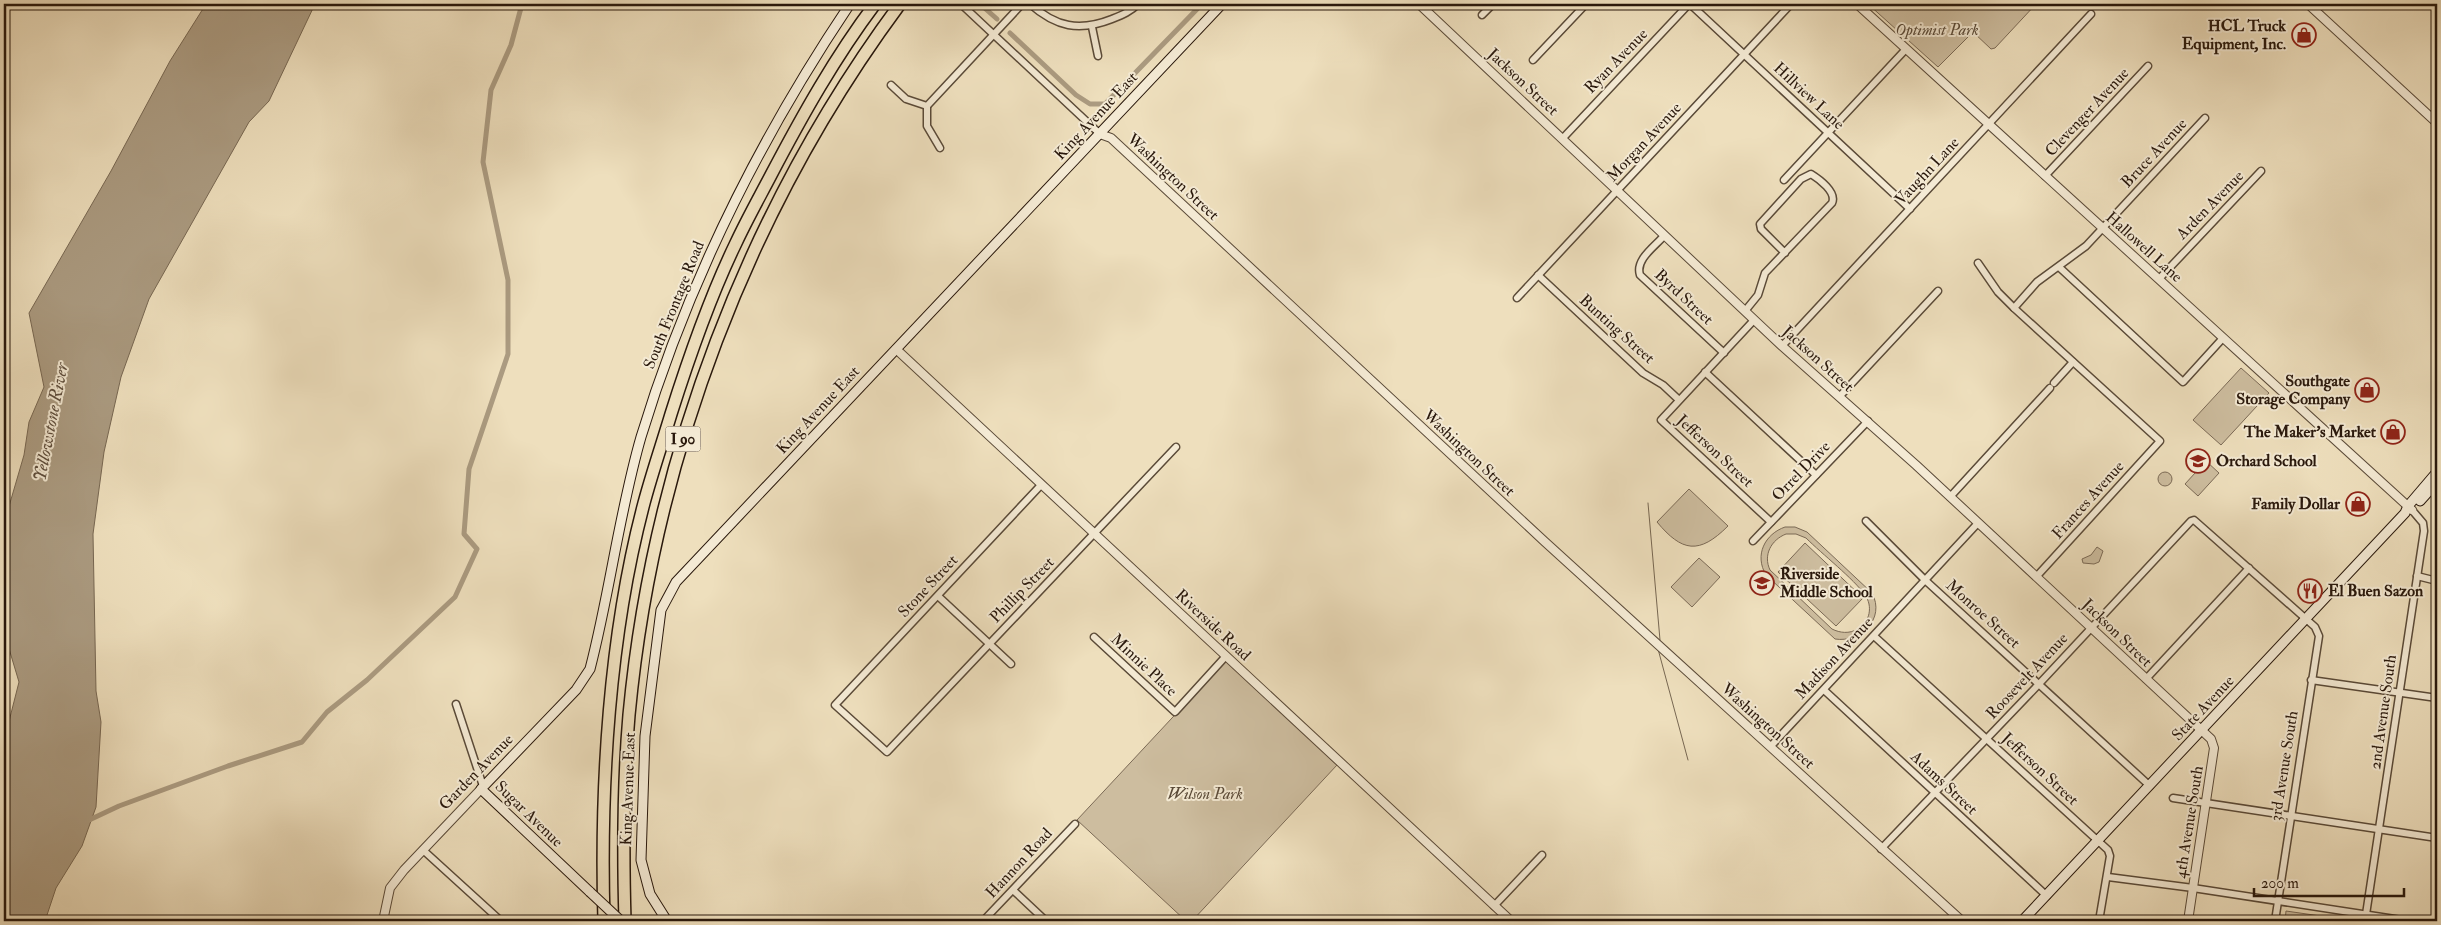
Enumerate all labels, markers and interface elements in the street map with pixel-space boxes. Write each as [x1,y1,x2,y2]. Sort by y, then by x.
place label: HCL Truck Equipment, Inc. [2182,16,2286,55]
park label: Optimist Park [1895,20,1979,40]
shop icon: HCL Truck Equipment, Inc. [2291,22,2317,48]
street label: Ryan Avenue [1580,24,1652,98]
street label: Jackson Street [1482,43,1563,121]
street label: Hillview Lane [1769,58,1849,134]
street label: Clevenger Avenue [2041,63,2134,161]
street label: King Avenue East [1050,68,1142,164]
street label: Morgan Avenue [1602,98,1686,186]
street label: Bruce Avenue [2117,114,2191,192]
street label: Washington Street [1122,129,1223,225]
street label: Vaughn Lane [1890,133,1964,209]
street label: Arden Avenue [2171,166,2248,245]
street label: Hallowell Lane [2101,207,2187,287]
street label: South Frontage Road [639,238,709,372]
street label: Byrd Street [1650,265,1718,329]
street label: Bunting Street [1575,290,1659,368]
street label: Jackson Street [1776,321,1858,397]
water label: Yellowstone River [28,360,74,483]
street label: King Avenue East [772,362,864,458]
place label: Southgate Storage Company [2236,371,2351,410]
shop icon: Southgate Storage Company [2354,377,2380,403]
street label: Washington Street [1418,405,1519,501]
street label: Jefferson Street [1671,410,1758,492]
shop icon: The Maker's Market [2380,419,2406,445]
place label: The Maker's Market [2243,422,2377,442]
road number: I 90 [666,426,700,452]
street label: Orrel Drive [1768,437,1835,505]
school or university icon: Orchard School [2185,448,2211,474]
place label: Orchard School [2216,451,2318,471]
street label: Frances Avenue [2048,456,2129,543]
shop icon: Family Dollar [2345,491,2371,517]
place label: Family Dollar [2251,494,2341,515]
street label: Stone Street [894,550,962,622]
street label: Phillip Street [985,553,1059,628]
place label: Riverside Middle School [1779,564,1874,602]
school or university icon: Riverside Middle School [1749,570,1775,596]
street label: Monroe Street [1942,575,2024,653]
restaurant icon: El Buen Sazon [2297,578,2323,604]
place label: El Buen Sazon [2328,581,2424,601]
street label: Riverside Road [1171,585,1255,665]
street label: Jackson Street [2076,594,2156,672]
street label: Madison Avenue [1791,612,1877,703]
street label: Roosevelt Avenue [1982,628,2072,723]
street label: Minnie Place [1107,629,1182,701]
street label: 2nd Avenue South [2365,653,2401,771]
street label: State Avenue [2168,671,2239,745]
street label: Washington Street [1716,678,1819,773]
street label: 3rd Avenue South [2265,709,2303,823]
street label: Jefferson Street [1996,728,2083,810]
street label: Garden Avenue [435,729,518,814]
street label: King Avenue East [616,732,640,846]
street label: Adams Street [1906,746,1982,819]
street label: 4th Avenue South [2170,764,2208,880]
street label: Sugar Avenue [491,777,568,852]
park label: Wilson Park [1167,784,1243,804]
street label: Hannon Road [981,824,1057,902]
scale bar [2254,865,2404,897]
text: 200 m [2261,874,2299,893]

